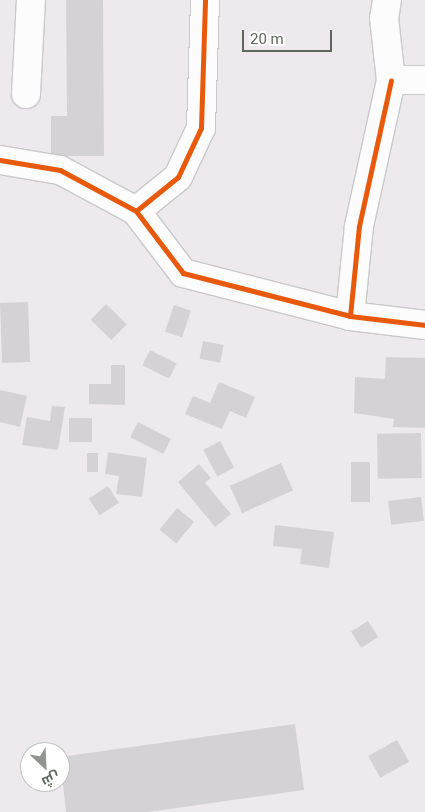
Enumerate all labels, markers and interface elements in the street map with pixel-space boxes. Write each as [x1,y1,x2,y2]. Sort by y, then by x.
scale bar [245,20,335,52]
text: 20 m [250,30,284,48]
north arrow [20,742,70,792]
text: ش [39,769,62,791]

